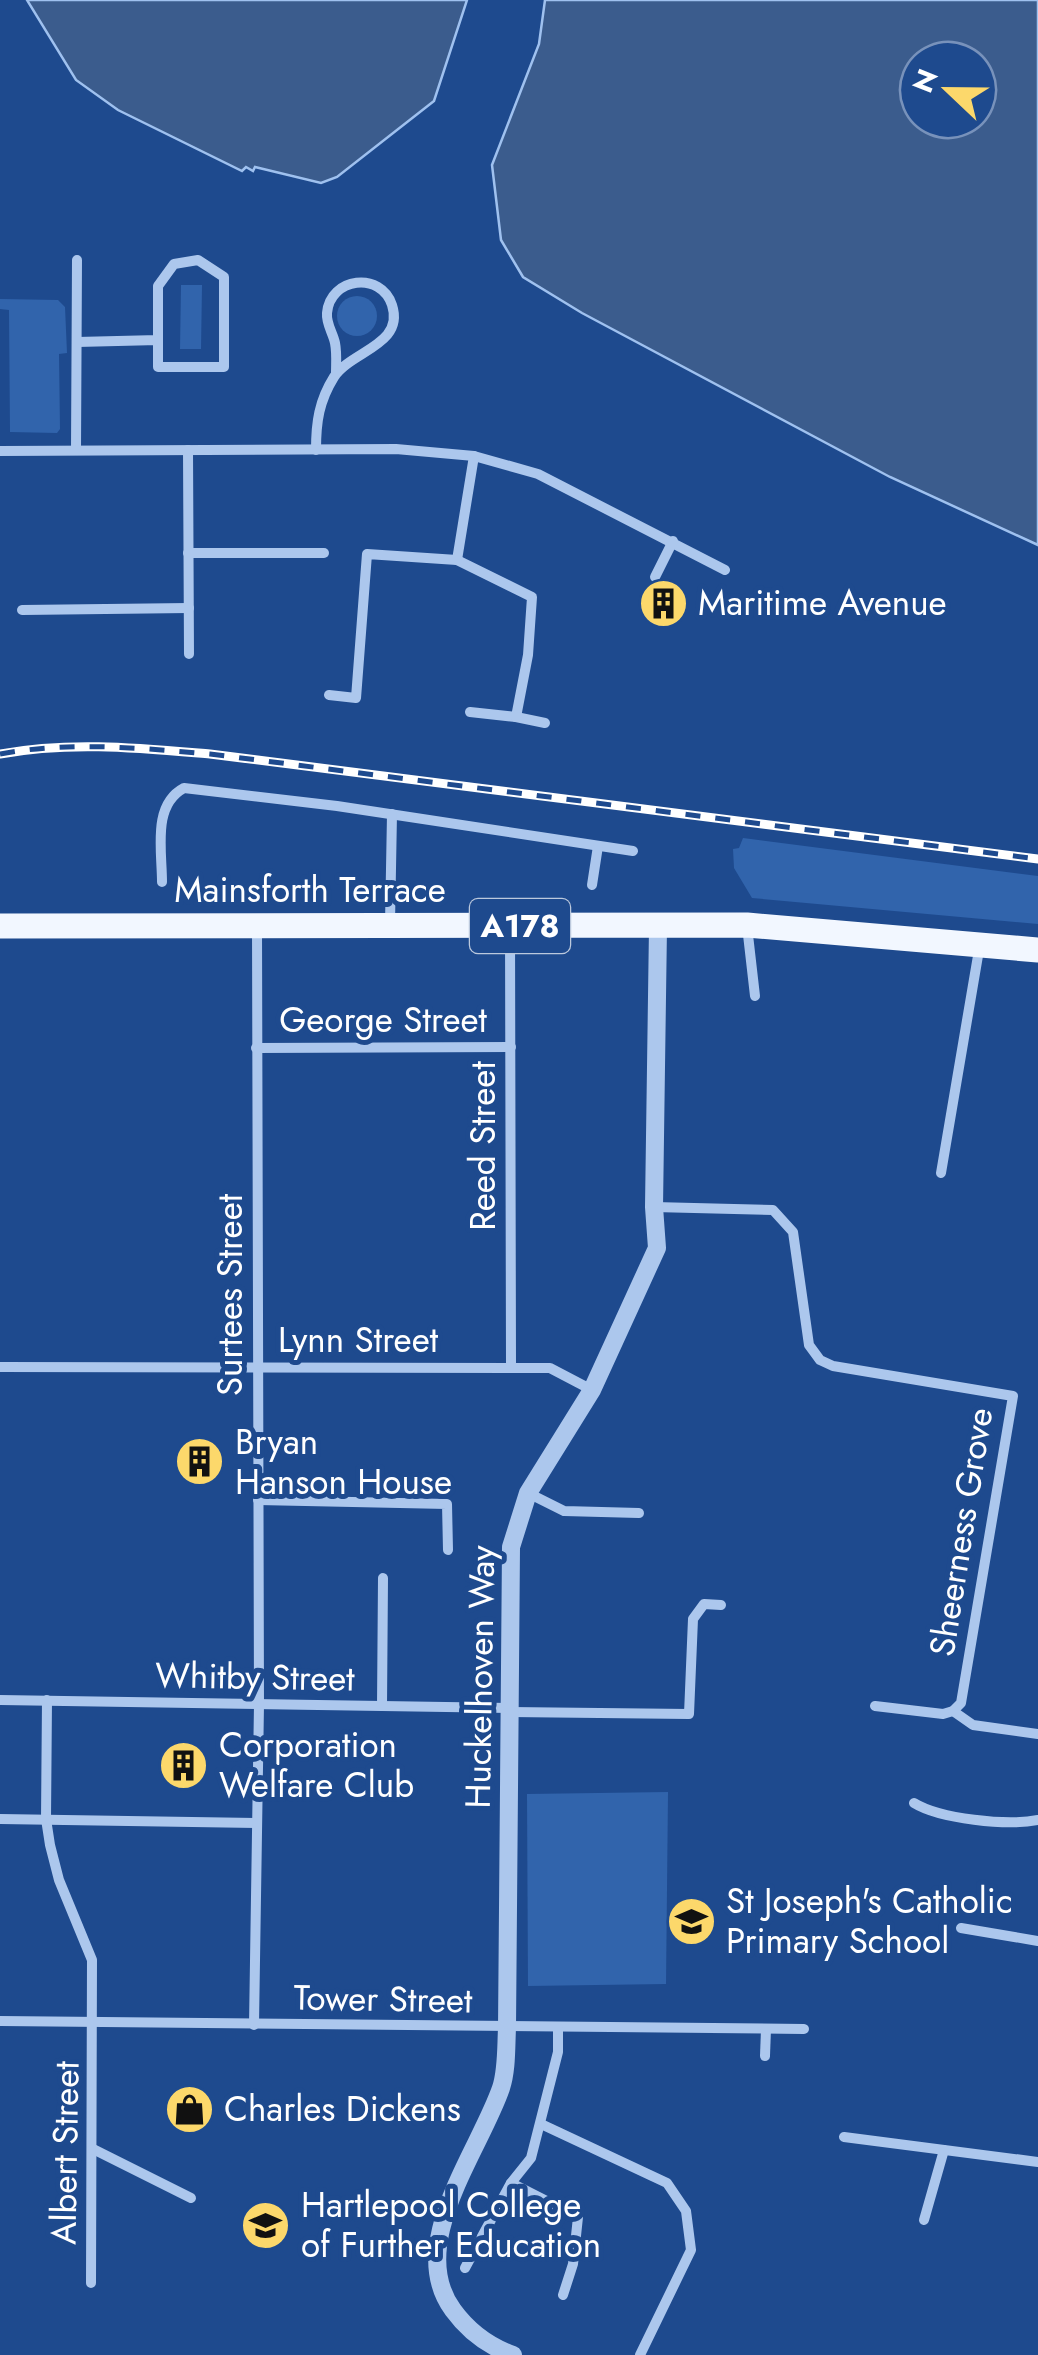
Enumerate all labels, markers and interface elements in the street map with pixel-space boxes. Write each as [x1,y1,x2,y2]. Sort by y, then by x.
north arrow [898,40,998,140]
text: N [902,63,948,99]
building icon: Maritime Avenue [637,577,689,629]
place label: Maritime Avenue [698,578,947,628]
street label: Mainsforth Terrace [174,865,446,915]
road number: A178 [470,899,570,953]
street label: George Street [279,995,487,1045]
street label: Reed Street [458,1061,508,1231]
street label: Surtees Street [205,1193,255,1396]
street label: Lynn Street [278,1315,439,1365]
street label: Sheerness Grove [917,1404,1005,1660]
place label: Bryan Hanson House [235,1417,452,1507]
building icon: Bryan Hanson House [174,1436,226,1488]
street label: Huckelhoven Way [453,1544,507,1809]
street label: Whitby Street [155,1650,356,1704]
place label: Corporation Welfare Club [219,1720,414,1810]
building icon: Corporation Welfare Club [158,1739,210,1791]
place label: St Joseph's Catholic Primary School [726,1876,1013,1966]
school or university icon: St Joseph's Catholic Primary School [665,1895,717,1947]
street label: Tower Street [293,1972,473,2026]
street label: Albert Street [38,2060,92,2245]
shop icon: Charles Dickens [163,2083,215,2135]
place label: Charles Dickens [224,2084,461,2134]
place label: Hartlepool College of Further Education [301,2180,601,2270]
school or university icon: Hartlepool College of Further Education [240,2199,292,2251]

